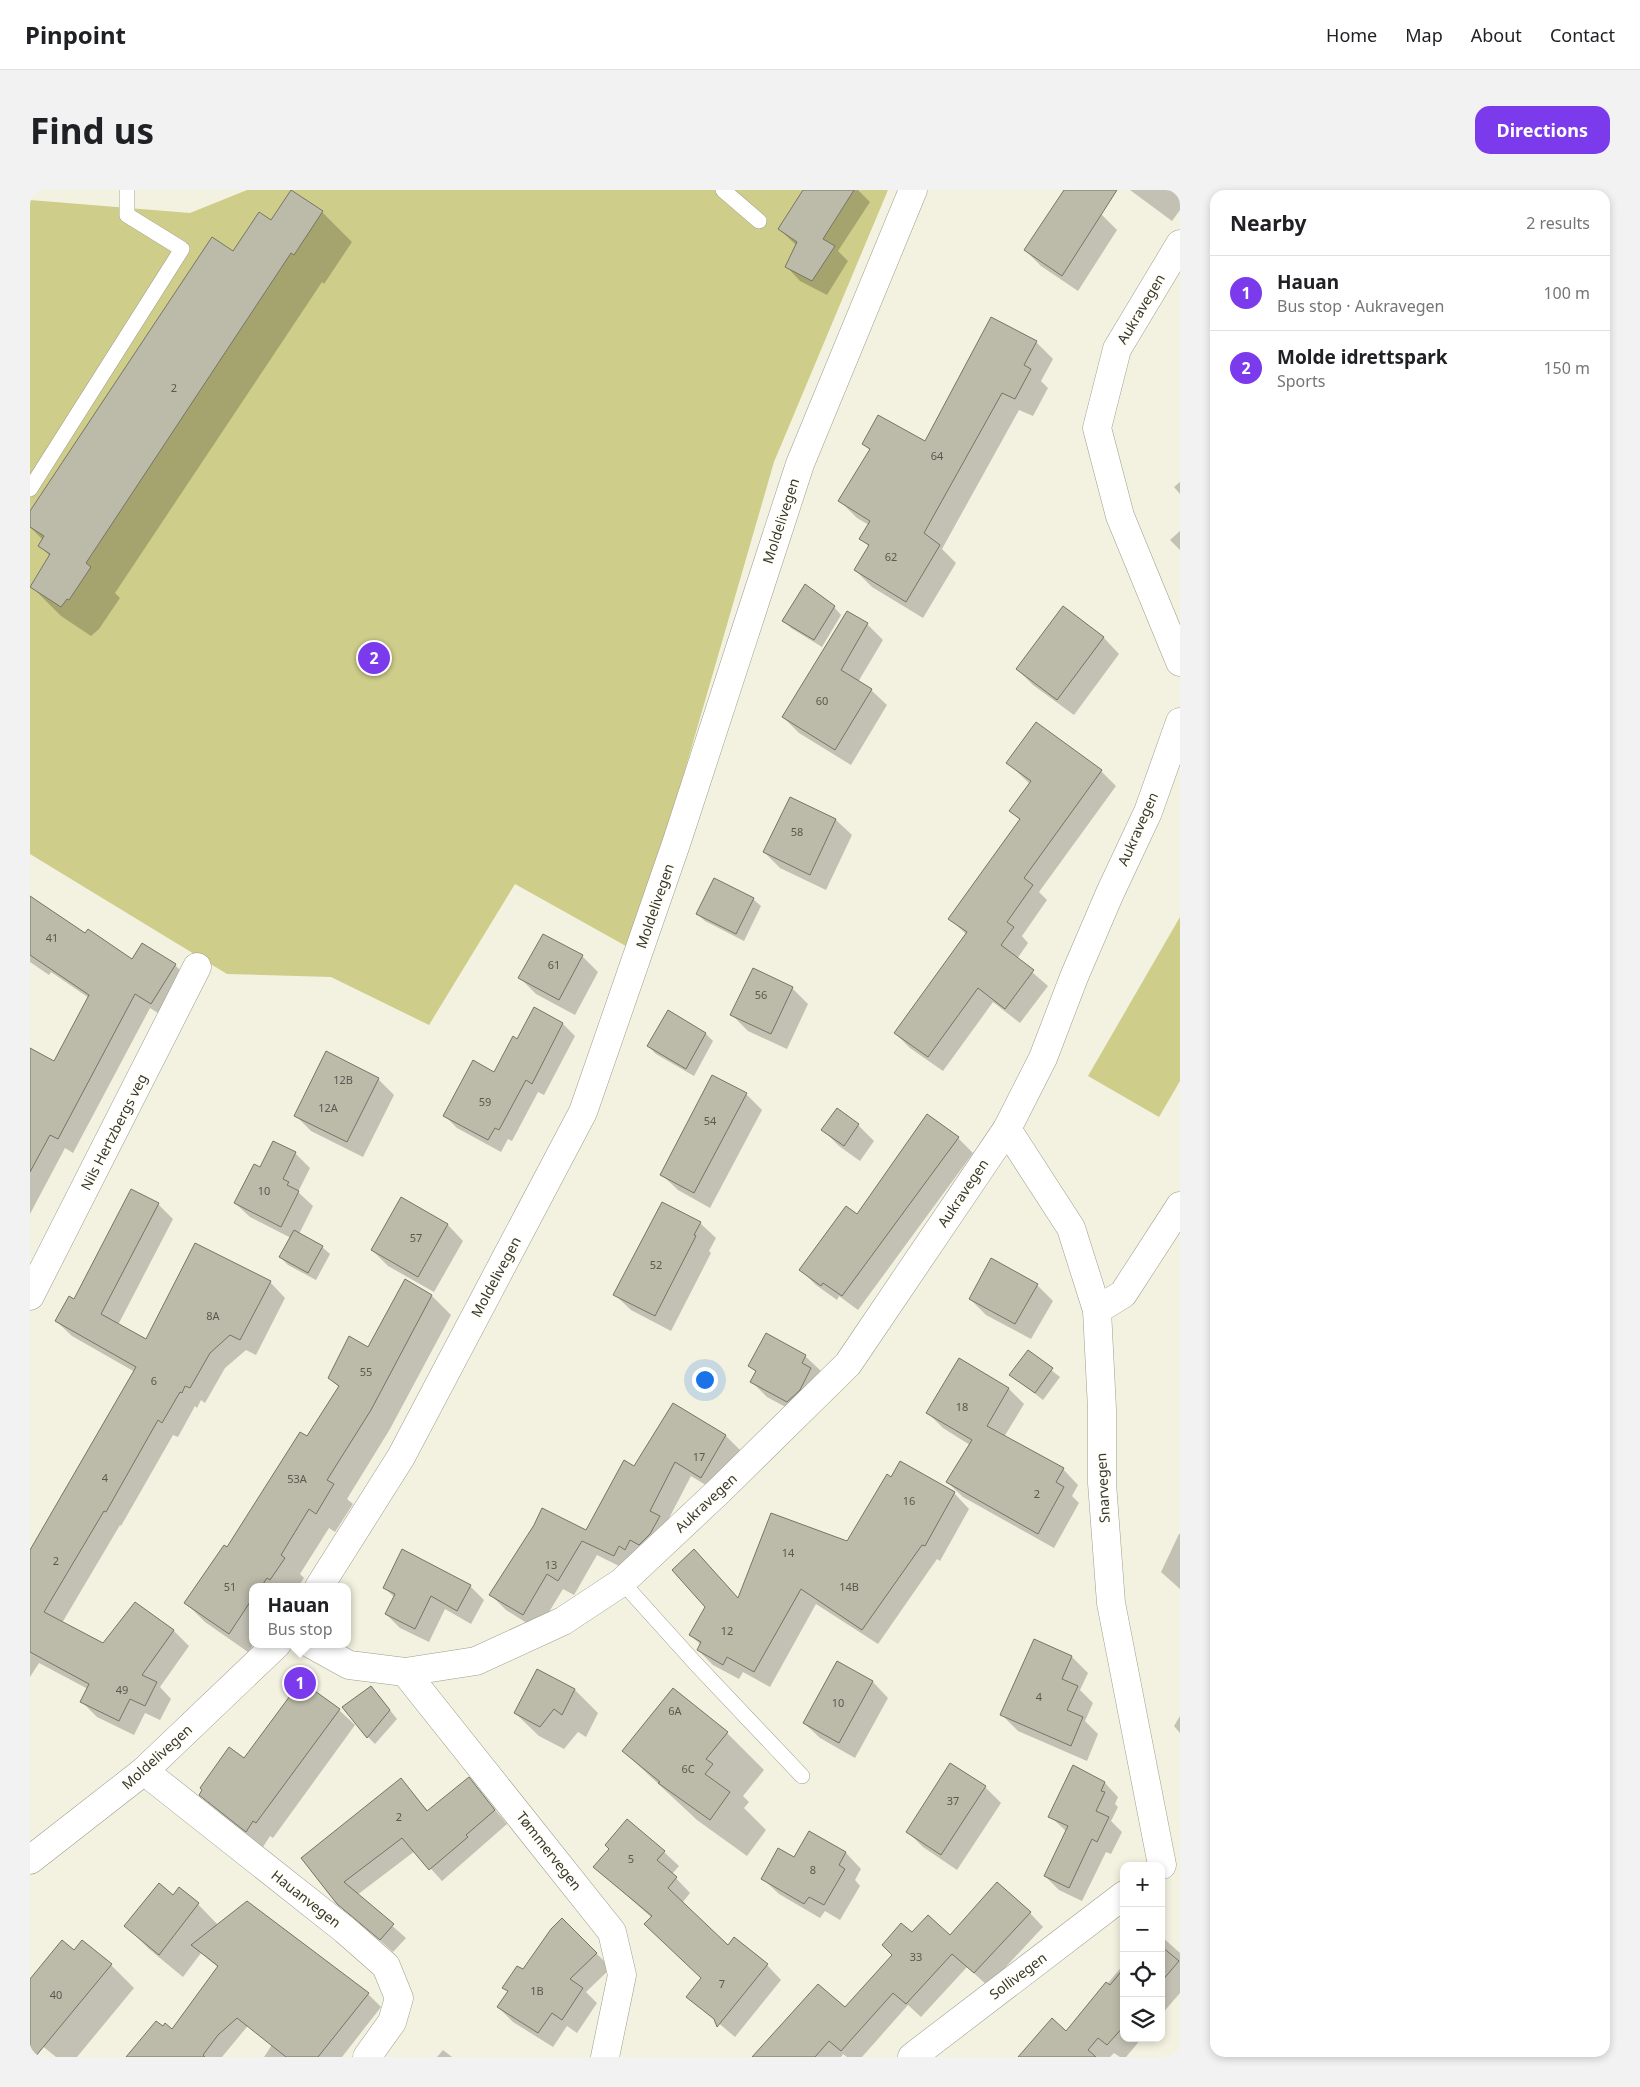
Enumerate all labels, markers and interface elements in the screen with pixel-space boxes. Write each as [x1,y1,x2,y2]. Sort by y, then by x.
text: Pinpoint [25,18,126,51]
text: Home [1326,23,1377,47]
text: Map [1405,23,1443,47]
text: About [1471,23,1522,47]
text: Contact [1550,23,1615,47]
button: Directions [1475,106,1610,154]
text: Find us [30,107,154,154]
text: Nearby [1230,209,1306,237]
text: 2 results [1526,212,1590,234]
text: Hauan [1277,269,1339,295]
street label: Aukravegen [1112,270,1169,347]
text: 1 [1241,282,1251,304]
text: 100 m [1543,282,1590,304]
text: Bus stop · Aukravegen [1277,295,1445,317]
text: Molde idrettspark [1277,344,1448,370]
text: 2 [1241,357,1251,379]
text: 150 m [1543,357,1590,379]
text: Sports [1277,370,1325,392]
house number: 2 [171,380,177,395]
house number: 64 [931,448,944,463]
street label: Moldelivegen [758,476,803,566]
house number: 62 [885,549,897,564]
pin: 2 [358,639,390,677]
house number: 60 [816,693,828,708]
street label: Aukravegen [1113,789,1162,869]
house number: 58 [791,824,803,839]
street label: Moldelivegen [631,861,678,951]
house number: 41 [46,930,58,945]
house number: 61 [548,957,560,972]
house number: 56 [755,987,767,1002]
street label: Nils Hertzbergs veg [76,1070,151,1193]
house number: 12B [333,1072,353,1087]
house number: 59 [479,1094,491,1109]
house number: 12A [318,1100,339,1115]
house number: 54 [704,1113,717,1128]
street label: Aukravegen [933,1155,992,1231]
house number: 10 [258,1183,270,1198]
house number: 57 [410,1230,422,1245]
street label: Moldelivegen [466,1233,525,1320]
house number: 52 [650,1257,662,1272]
house number: 8A [206,1308,221,1323]
house number: 55 [360,1364,372,1379]
your location [692,1367,718,1393]
house number: 6 [151,1373,157,1388]
house number: 18 [956,1399,968,1414]
house number: 17 [693,1449,705,1464]
street label: Snarvegen [1091,1453,1114,1524]
street label: Aukravegen [670,1469,741,1536]
house number: 4 [102,1470,109,1485]
house number: 53A [287,1471,308,1486]
house number: 2 [1034,1486,1040,1501]
house number: 16 [903,1493,915,1508]
house number: 14 [782,1545,795,1560]
house number: 2 [53,1553,59,1568]
house number: 13 [545,1557,557,1572]
house number: 51 [224,1579,236,1594]
house number: 14B [839,1579,859,1594]
popup [249,1583,351,1648]
text: Hauan [267,1592,329,1618]
text: Bus stop [267,1618,333,1640]
house number: 12 [721,1623,733,1638]
pin: 1 [284,1664,316,1702]
house number: 49 [116,1682,128,1697]
house number: 4 [1036,1689,1043,1704]
house number: 10 [832,1695,844,1710]
house number: 6A [668,1703,683,1718]
street label: Moldelivegen [117,1720,196,1793]
house number: 6C [681,1761,695,1776]
house number: 37 [947,1793,959,1808]
street label: Tømmervegen [513,1807,586,1894]
house number: 2 [396,1809,402,1824]
house number: 5 [628,1851,634,1866]
house number: 8 [810,1862,816,1877]
map controls [1120,1862,1165,2042]
button: + [1120,1862,1165,1907]
street label: Hauanvegen [268,1865,345,1932]
button: − [1120,1907,1165,1952]
street label: Sollivegen [985,1948,1050,2003]
house number: 33 [910,1949,922,1964]
button: locate [1120,1952,1165,1997]
house number: 7 [719,1976,725,1991]
house number: 1B [530,1983,544,1998]
house number: 40 [50,1987,62,2002]
button: layers [1120,1997,1165,2042]

